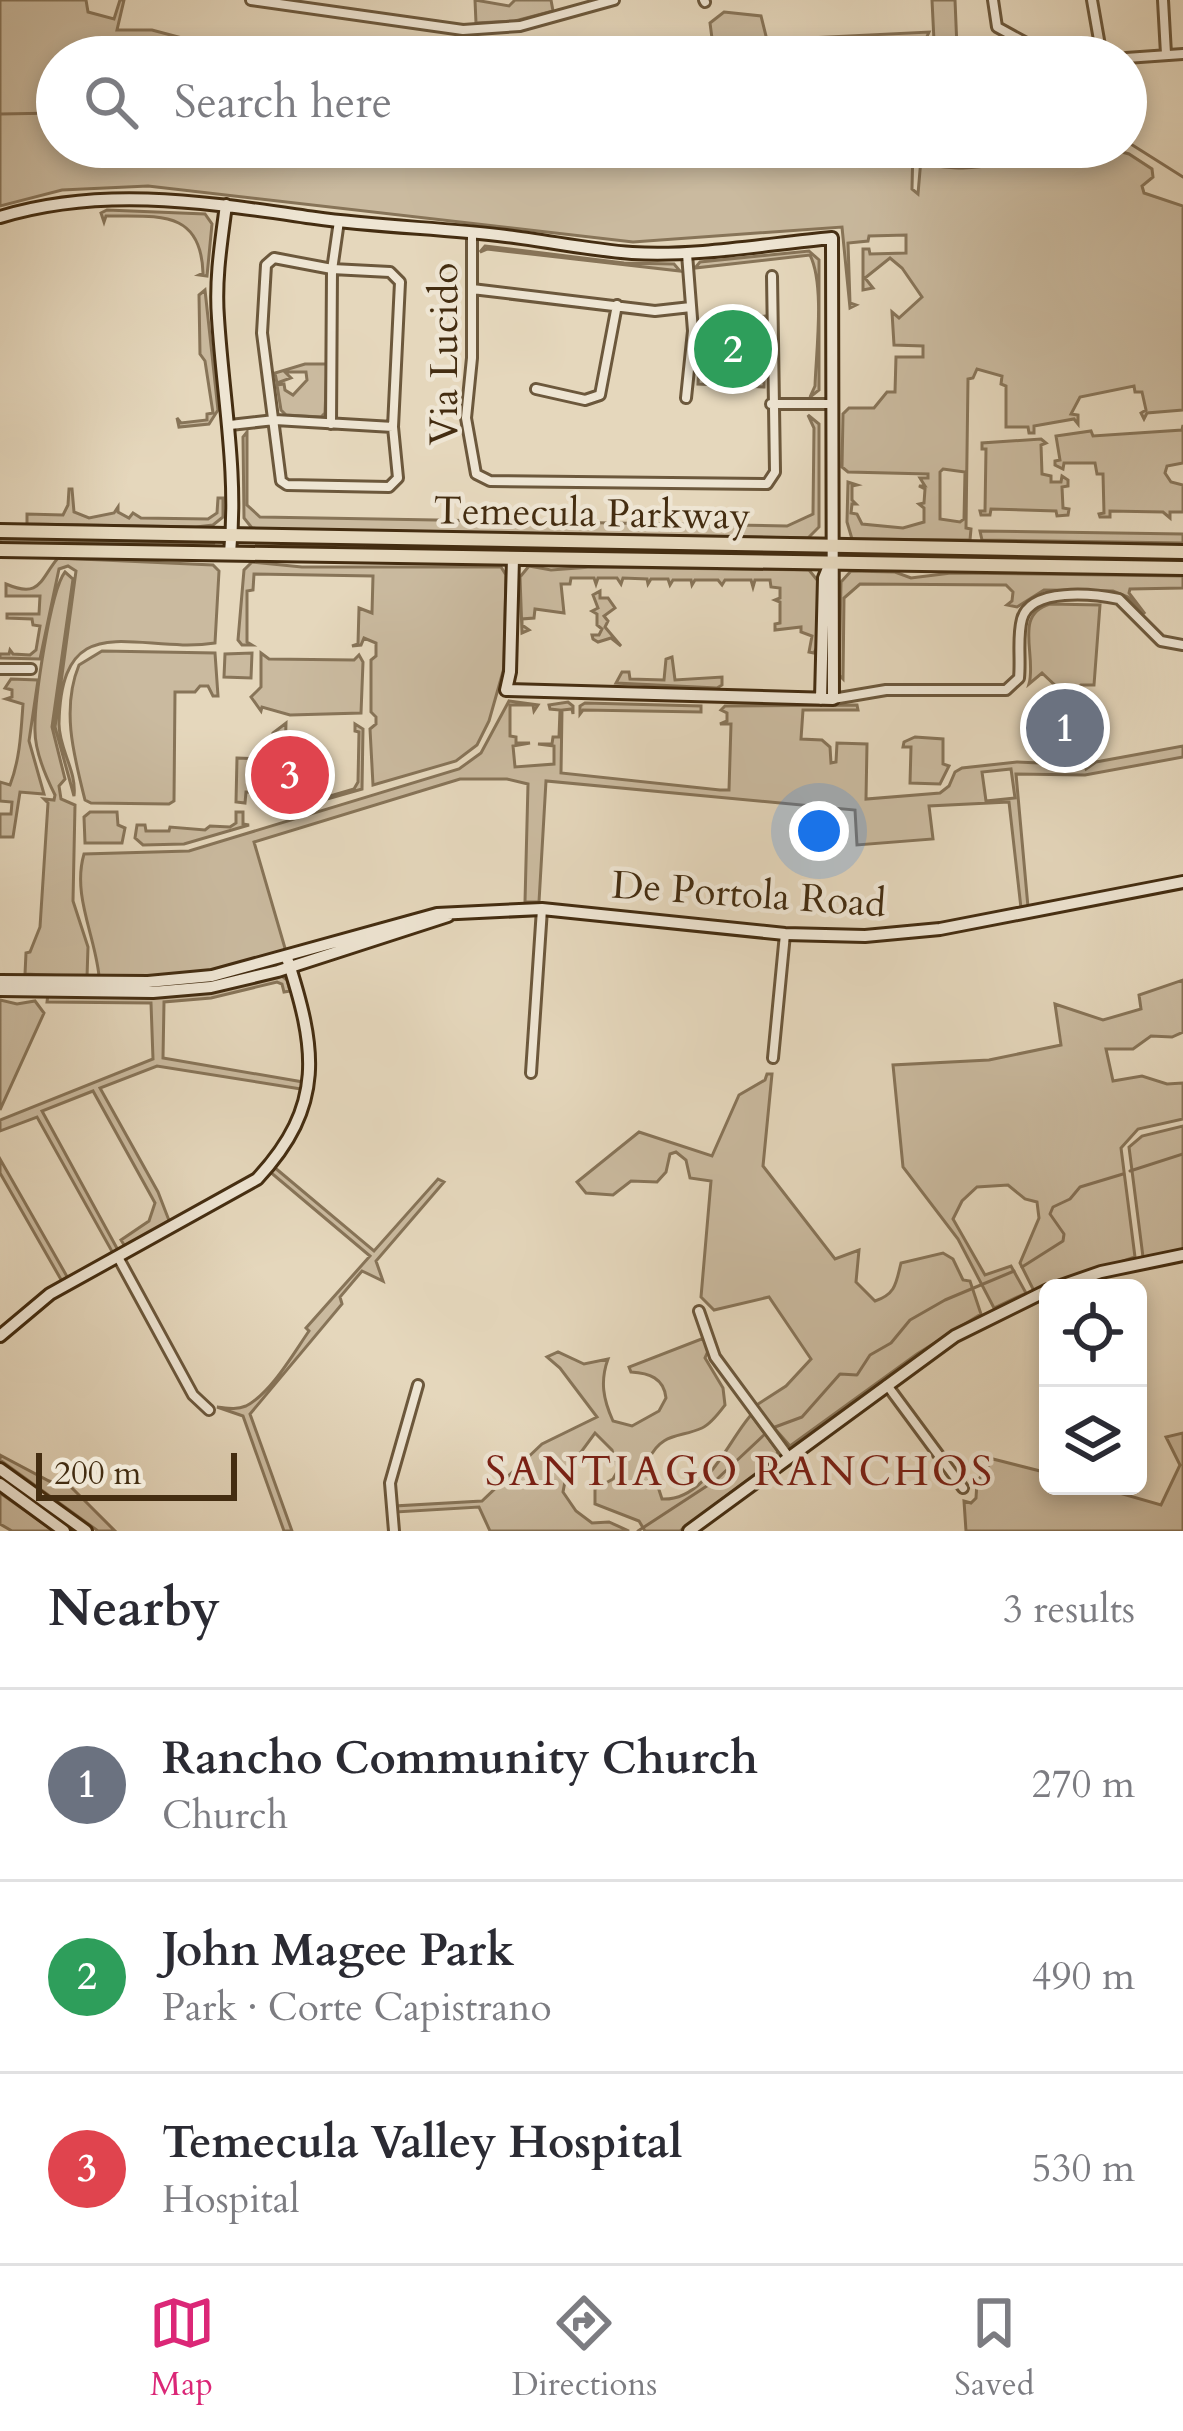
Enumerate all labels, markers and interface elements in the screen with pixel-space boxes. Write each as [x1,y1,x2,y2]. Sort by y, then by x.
search box [36,36,1147,168]
icon: search [78,69,144,135]
text: Search here [174,72,392,133]
street label: Via Lucido [418,263,471,445]
pin: 2 [694,304,772,394]
street label: Temecula Parkway [433,484,751,543]
pin: 1 [1026,683,1104,773]
pin: 3 [251,730,329,820]
your location [789,801,849,861]
street label: De Portola Road [610,858,888,931]
map controls [1039,1279,1147,1495]
button: locate [1039,1279,1147,1387]
button: layers [1039,1387,1147,1495]
district label: SANTIAGO RANCHOS [485,1443,995,1500]
scale bar [36,1447,237,1500]
text: 200 m [54,1451,141,1496]
text: Nearby [48,1574,220,1644]
text: 3 results [1003,1583,1135,1636]
text: Rancho Community Church [162,1728,758,1789]
text: 1 [77,1758,97,1811]
text: 270 m [1032,1758,1135,1811]
text: Church [162,1789,288,1842]
text: John Magee Park [162,1920,514,1981]
text: 2 [77,1950,97,2003]
text: 490 m [1032,1950,1135,2003]
text: Park · Corte Capistrano [162,1981,552,2034]
text: Temecula Valley Hospital [162,2112,682,2173]
text: 3 [77,2142,97,2195]
text: 530 m [1032,2142,1135,2195]
text: Hospital [162,2173,300,2226]
tab: Map [149,2290,215,2407]
tab: Directions [512,2290,657,2407]
tab: Saved [954,2290,1034,2407]

